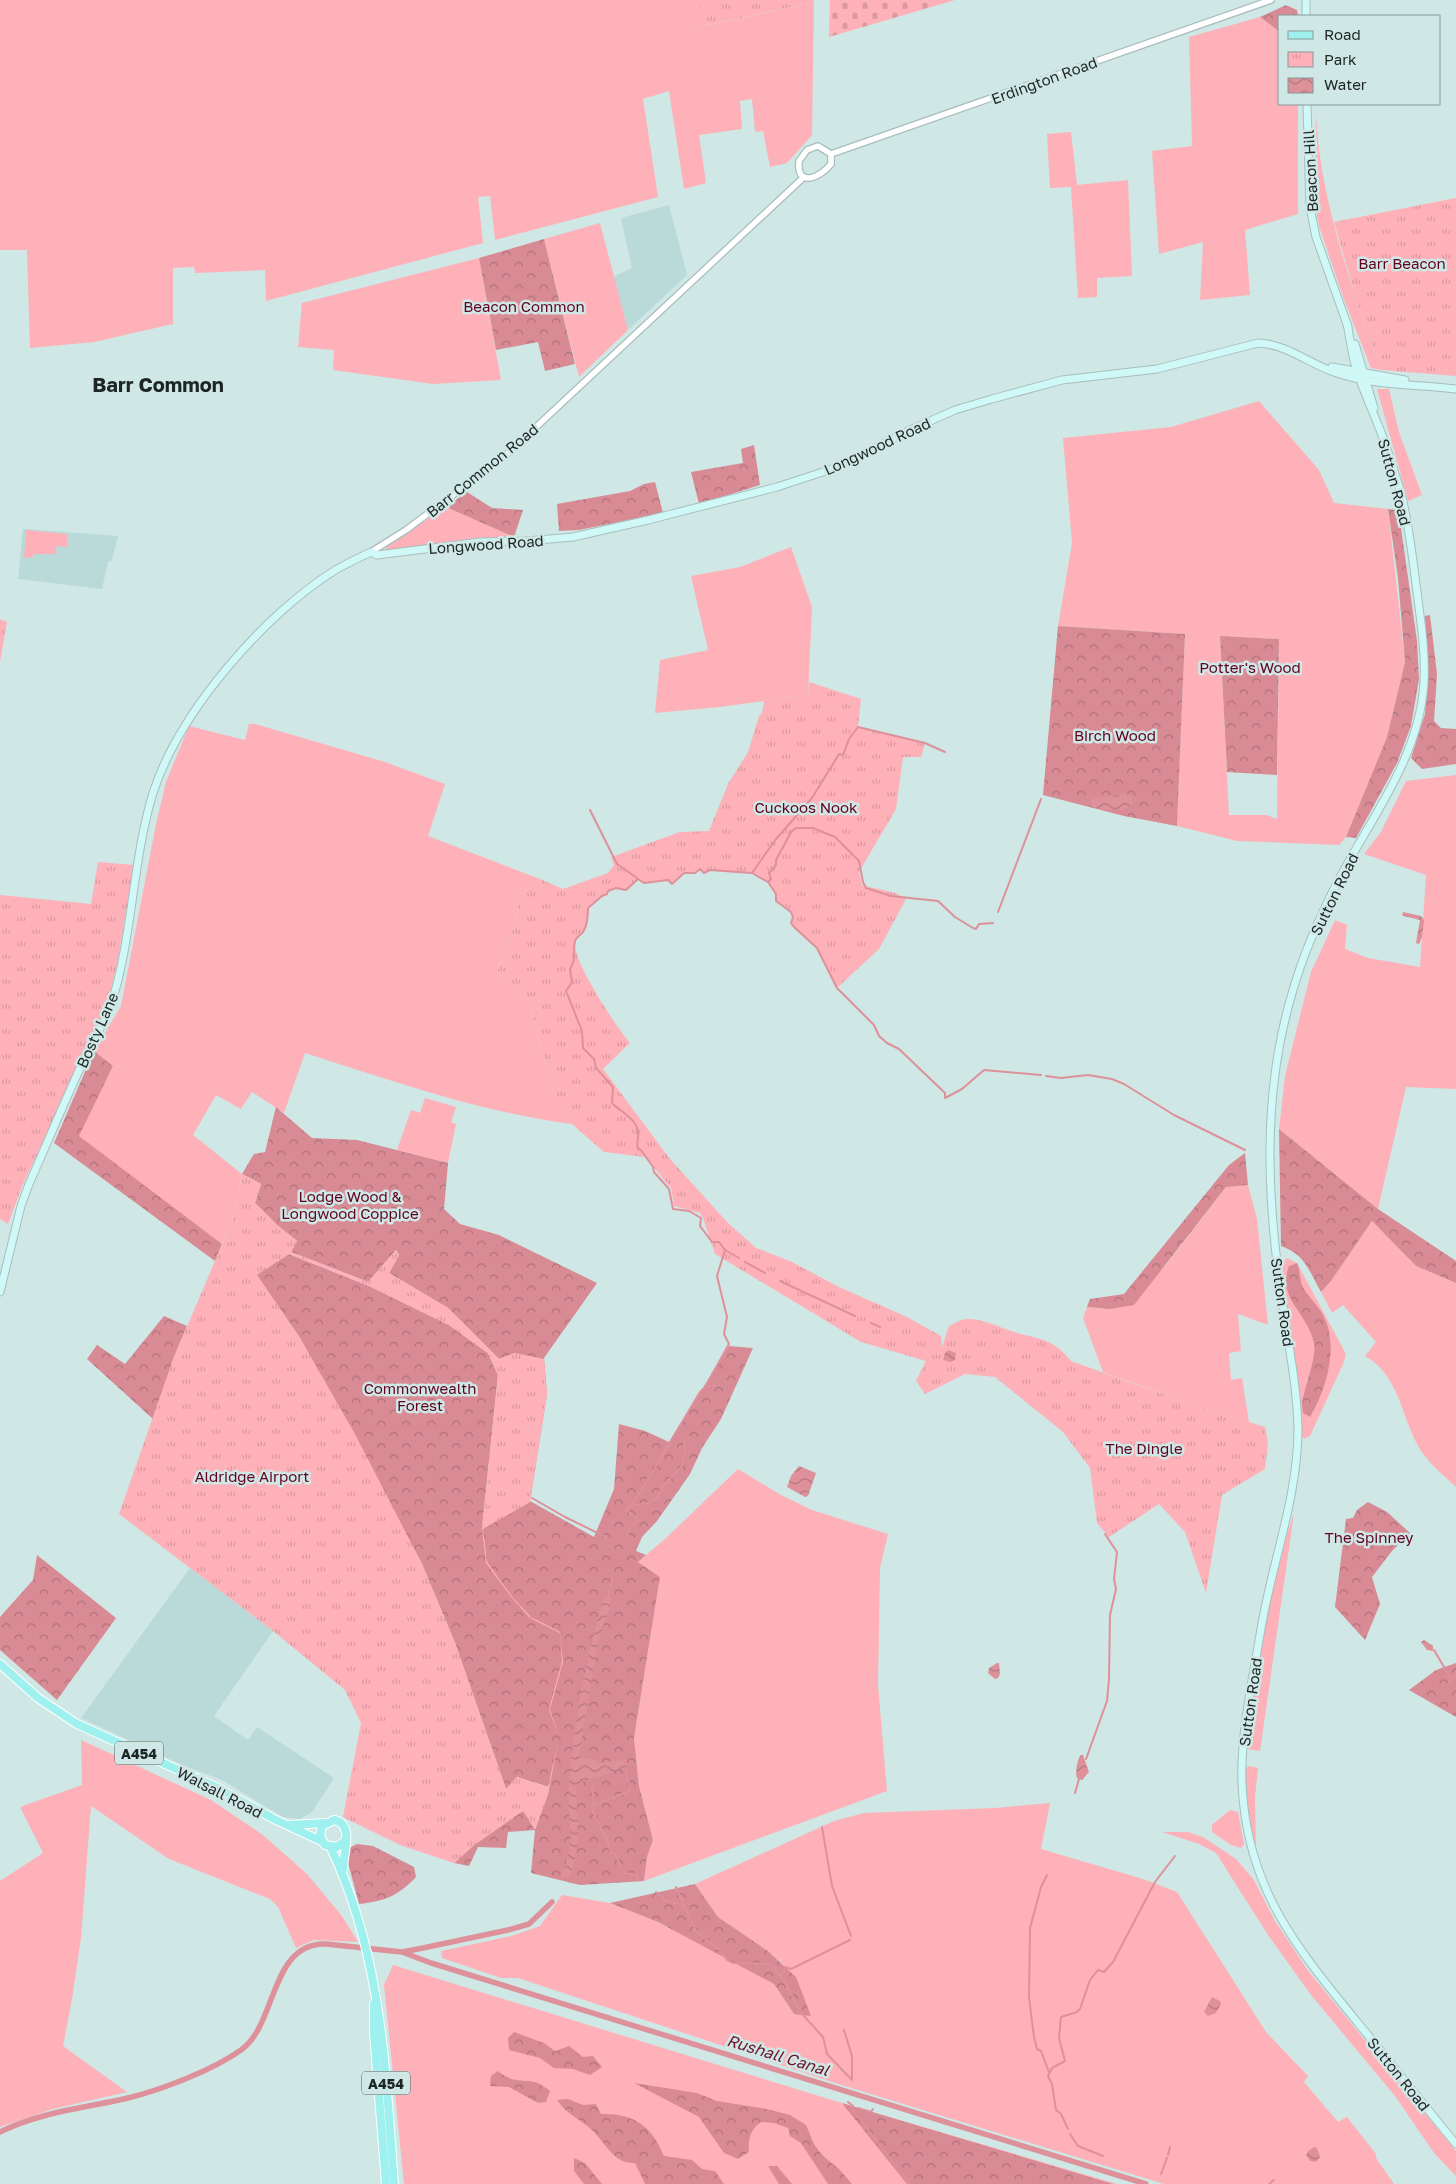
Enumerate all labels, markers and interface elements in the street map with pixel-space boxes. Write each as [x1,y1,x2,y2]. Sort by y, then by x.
legend [1278,15,1441,105]
text: Road [1324,25,1361,43]
text: Park [1324,50,1357,68]
street label: Erdington Road [989,53,1099,107]
text: Water [1324,75,1367,93]
street label: Beacon Hill [1299,129,1321,213]
park label: Barr Beacon [1358,254,1446,272]
park label: Beacon Common [463,297,585,315]
district label: Barr Common [92,372,224,396]
street label: Longwood Road [821,413,933,479]
street label: Barr Common Road [423,419,541,521]
street label: Sutton Road [1375,437,1415,527]
street label: Longwood Road [428,531,544,557]
park label: Potter's Wood [1199,658,1301,676]
park label: Birch Wood [1074,726,1156,744]
park label: Cuckoos Nook [754,798,858,816]
street label: Sutton Road [1306,850,1362,938]
street label: Bosty Lane [72,989,122,1070]
park label: Lodge Wood & Longwood Coppice [281,1187,419,1222]
street label: Sutton Road [1268,1257,1298,1347]
park label: Commonwealth Forest [364,1379,476,1414]
park label: The Dingle [1105,1439,1183,1457]
park label: Aldridge Airport [195,1467,309,1485]
park label: The Spinney [1324,1528,1414,1546]
street label: Sutton Road [1235,1657,1265,1747]
road number: A454 [115,1742,163,1765]
street label: Walsall Road [174,1763,266,1821]
water label: Rushall Canal [725,2030,832,2080]
street label: Sutton Road [1364,2034,1434,2114]
road number: A454 [362,2072,410,2094]

